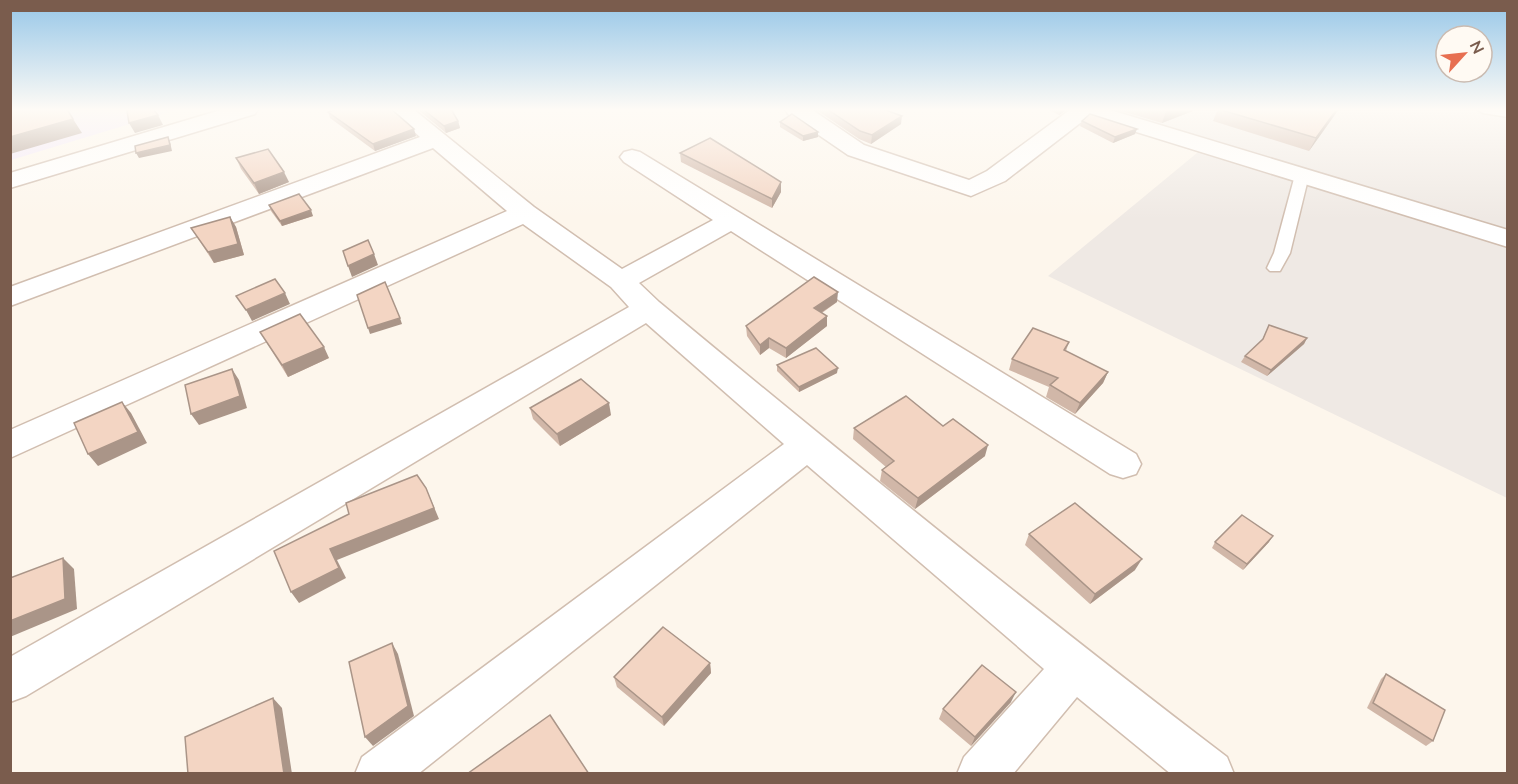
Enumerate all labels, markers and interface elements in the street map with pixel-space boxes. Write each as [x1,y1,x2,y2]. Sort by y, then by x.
north arrow [1434,24,1494,84]
text: N [1464,37,1489,58]

